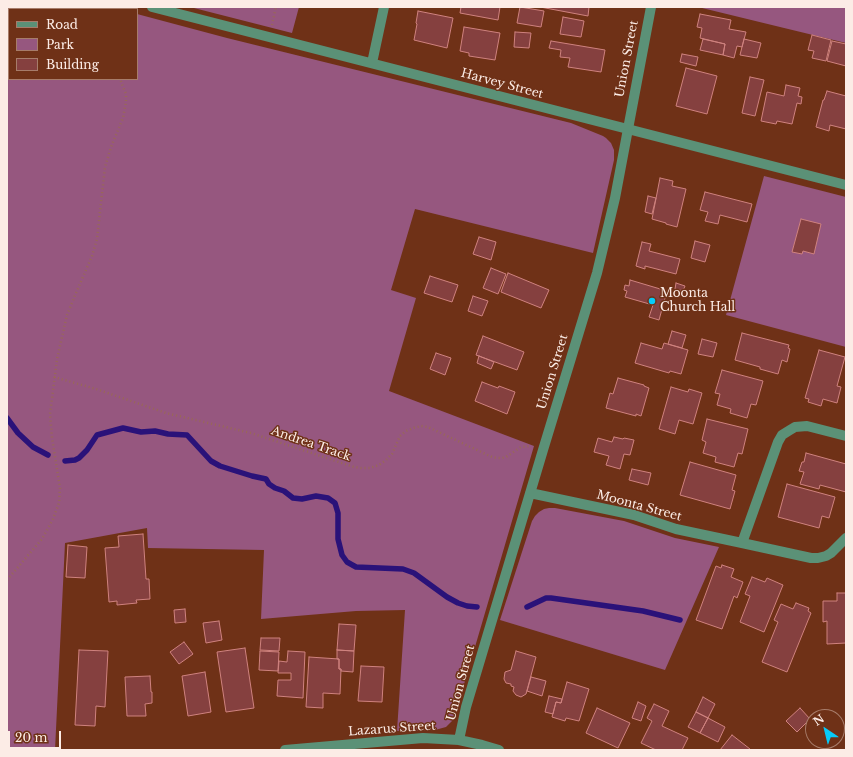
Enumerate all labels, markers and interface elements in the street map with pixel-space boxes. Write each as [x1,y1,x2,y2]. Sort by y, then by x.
legend [8,8,138,80]
text: Road [46,17,78,32]
street label: Union Street [612,19,642,99]
text: Park [46,37,74,52]
text: Building [46,57,99,72]
street label: Harvey Street [459,66,545,102]
place label: Moonta Church Hall [660,287,735,315]
marker: Moonta Church Hall [647,296,657,306]
street label: Union Street [535,333,571,411]
street label: Andrea Track [269,424,353,464]
street label: Moonta Street [595,488,683,524]
street label: Union Street [444,643,478,723]
north arrow [805,709,845,749]
text: N [810,711,827,729]
street label: Lazarus Street [348,719,436,739]
scale bar [10,723,63,749]
text: 20 m [15,730,47,745]

